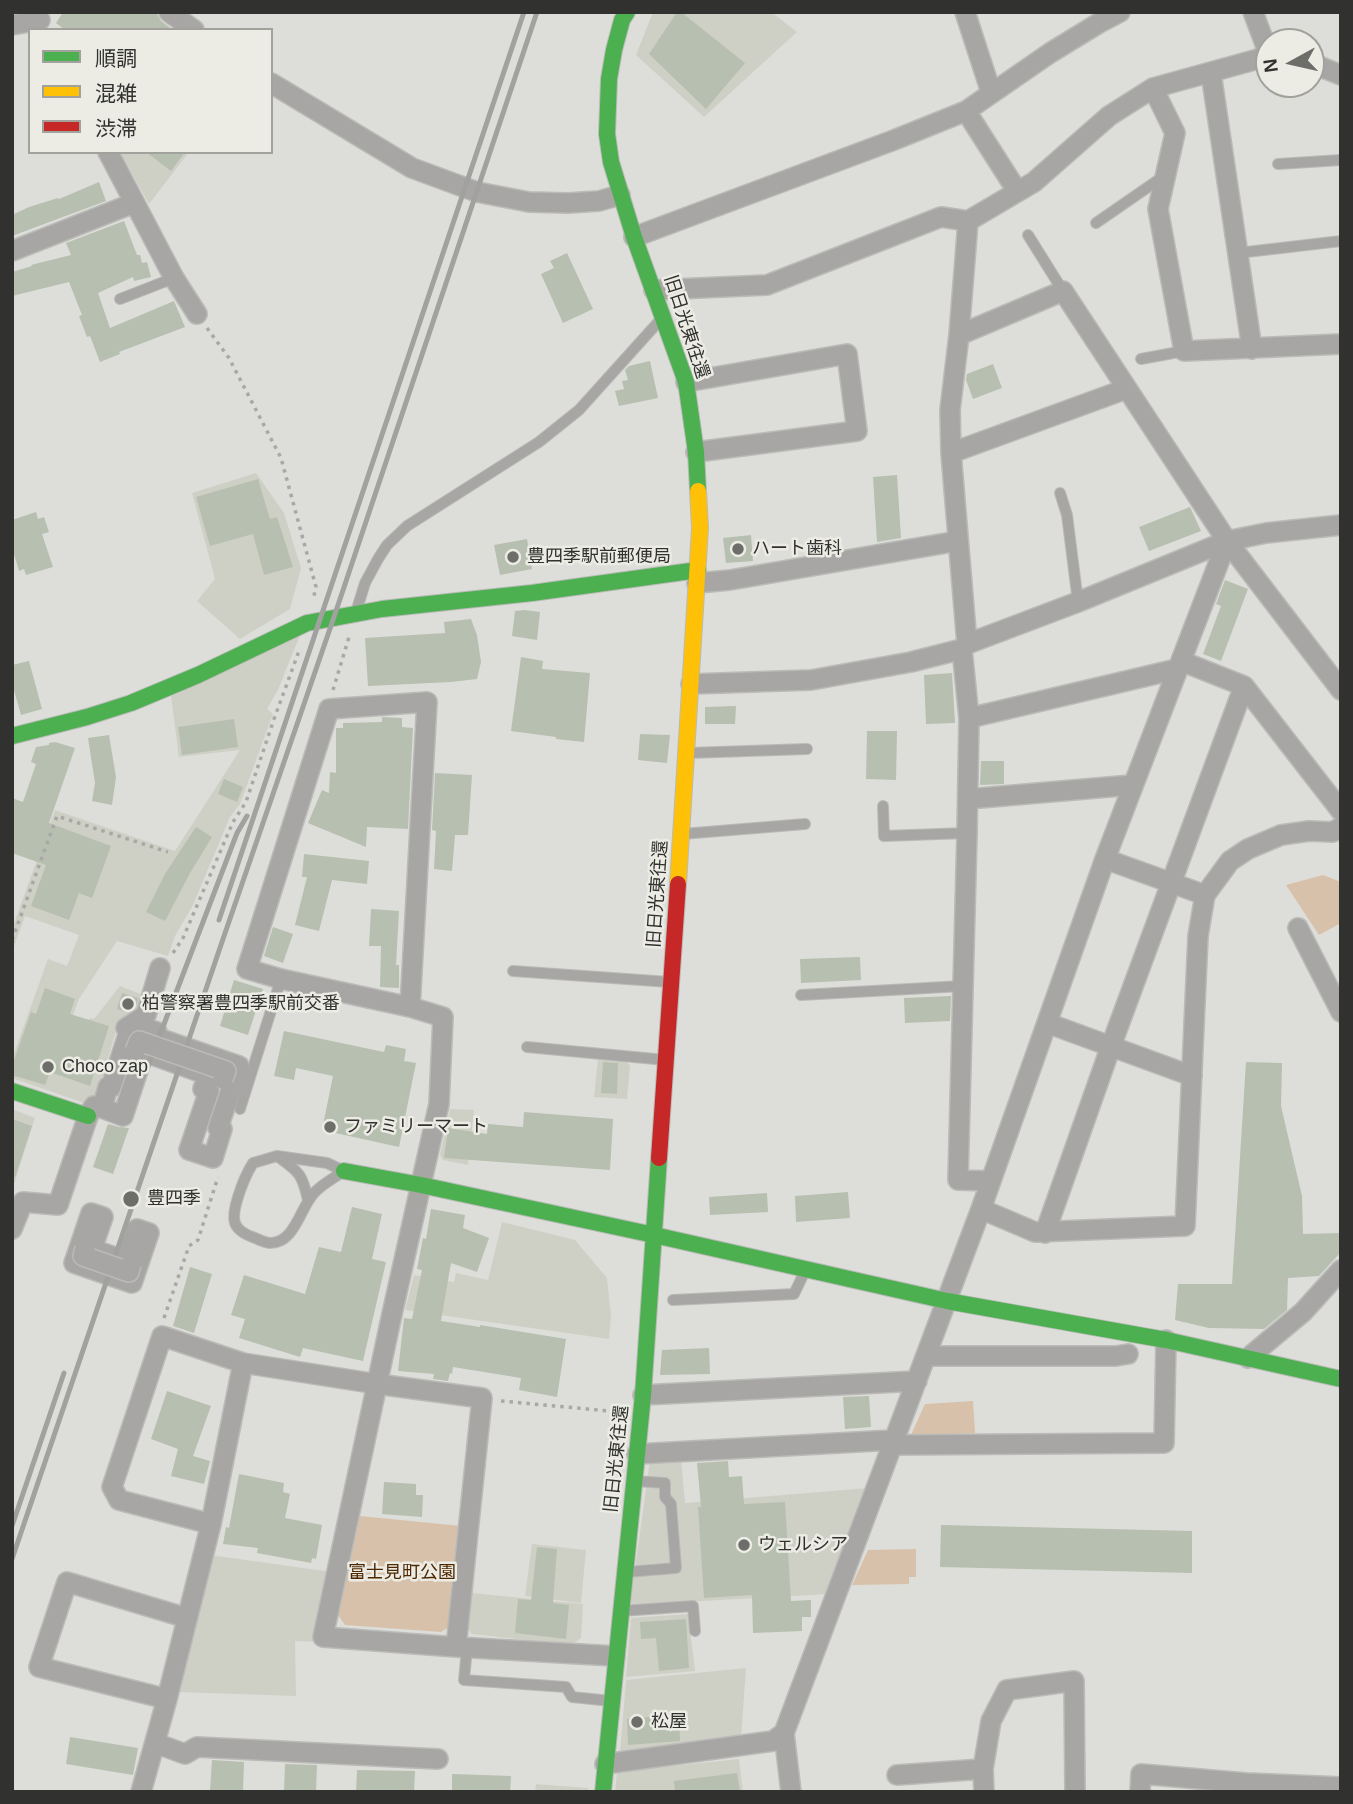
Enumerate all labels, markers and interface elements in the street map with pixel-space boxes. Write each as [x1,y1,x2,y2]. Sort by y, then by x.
legend [28,28,273,154]
north arrow [1255,28,1325,98]
text: 順調 [95,47,137,70]
text: N [1259,57,1282,74]
text: 混雑 [95,82,137,105]
text: 渋滞 [95,117,137,140]
street label: 旧日光東往還 [659,272,713,382]
place label: ハート歯科 [752,538,842,560]
marker: ハート歯科 [730,541,746,557]
place label: 豊四季駅前郵便局 [527,546,671,568]
marker: 豊四季駅前郵便局 [505,549,521,565]
street label: 旧日光東往還 [643,839,673,949]
place label: 柏警察署豊四季駅前交番 [142,993,340,1015]
marker: 柏警察署豊四季駅前交番 [120,996,136,1012]
place label: Choco zap [62,1056,148,1078]
marker: Choco zap [40,1059,56,1075]
place label: ファミリーマート [344,1116,488,1138]
marker: ファミリーマート [322,1119,338,1135]
place label: 豊四季 [147,1188,201,1210]
marker: 豊四季 [121,1189,141,1209]
street label: 旧日光東往還 [601,1404,633,1514]
place label: ウェルシア [758,1534,848,1556]
marker: ウェルシア [736,1537,752,1553]
park label: 富士見町公園 [348,1562,456,1584]
place label: 松屋 [651,1711,687,1733]
marker: 松屋 [629,1714,645,1730]

